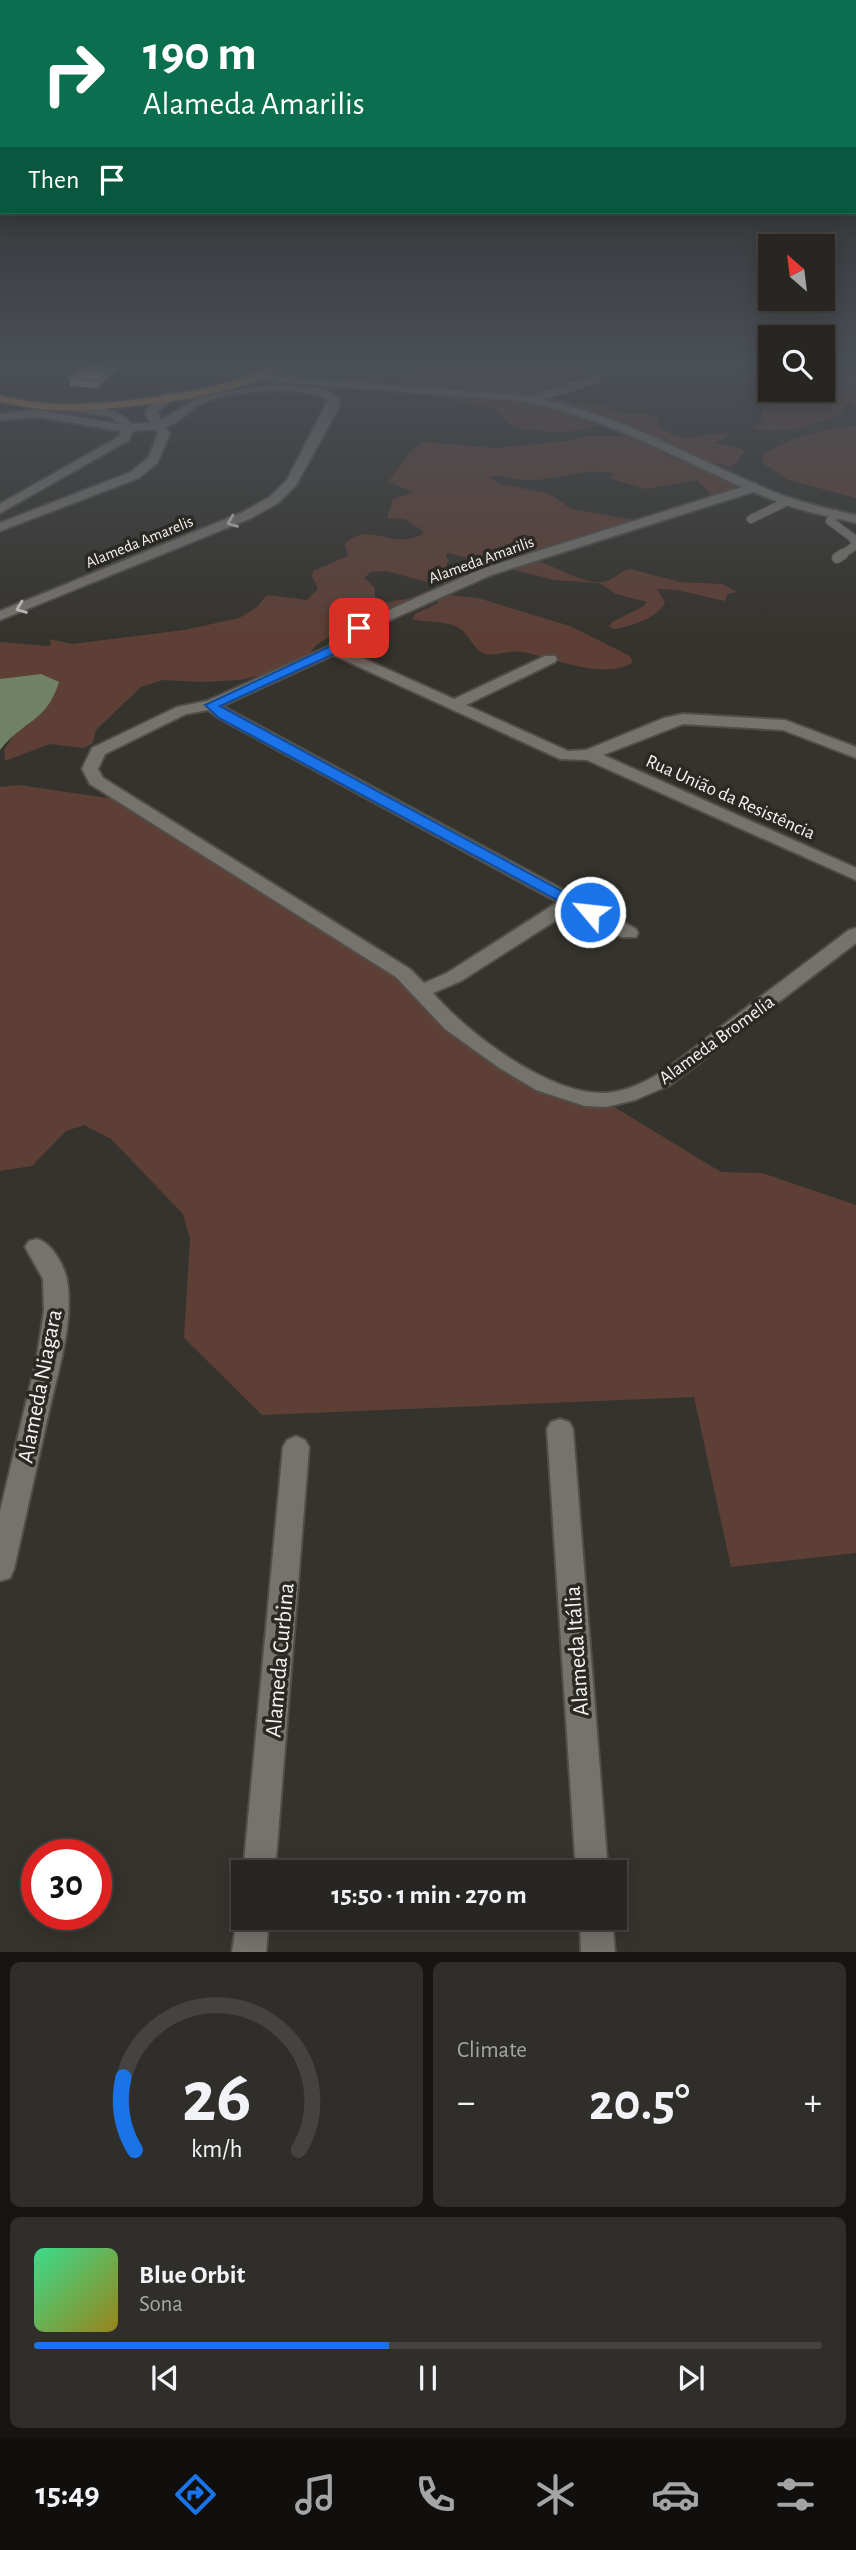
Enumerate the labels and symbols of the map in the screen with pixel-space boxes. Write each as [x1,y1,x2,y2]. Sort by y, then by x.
north arrow [758,234,835,312]
street label: Alameda Amarelis [83,513,195,571]
one-way arrow [226,514,239,528]
street label: Alameda Amarilis [427,533,536,586]
pin [329,598,389,658]
one-way arrow [16,600,28,614]
street label: Rua União da Resistência [643,751,818,843]
position arrow [553,875,627,949]
street label: Alameda Bromelia [656,992,778,1088]
street label: Alameda Niagara [14,1308,67,1465]
street label: Alameda Curbina [262,1582,299,1738]
street label: Alameda Itália [561,1585,594,1717]
speed limit sign: 30 [21,1839,112,1930]

